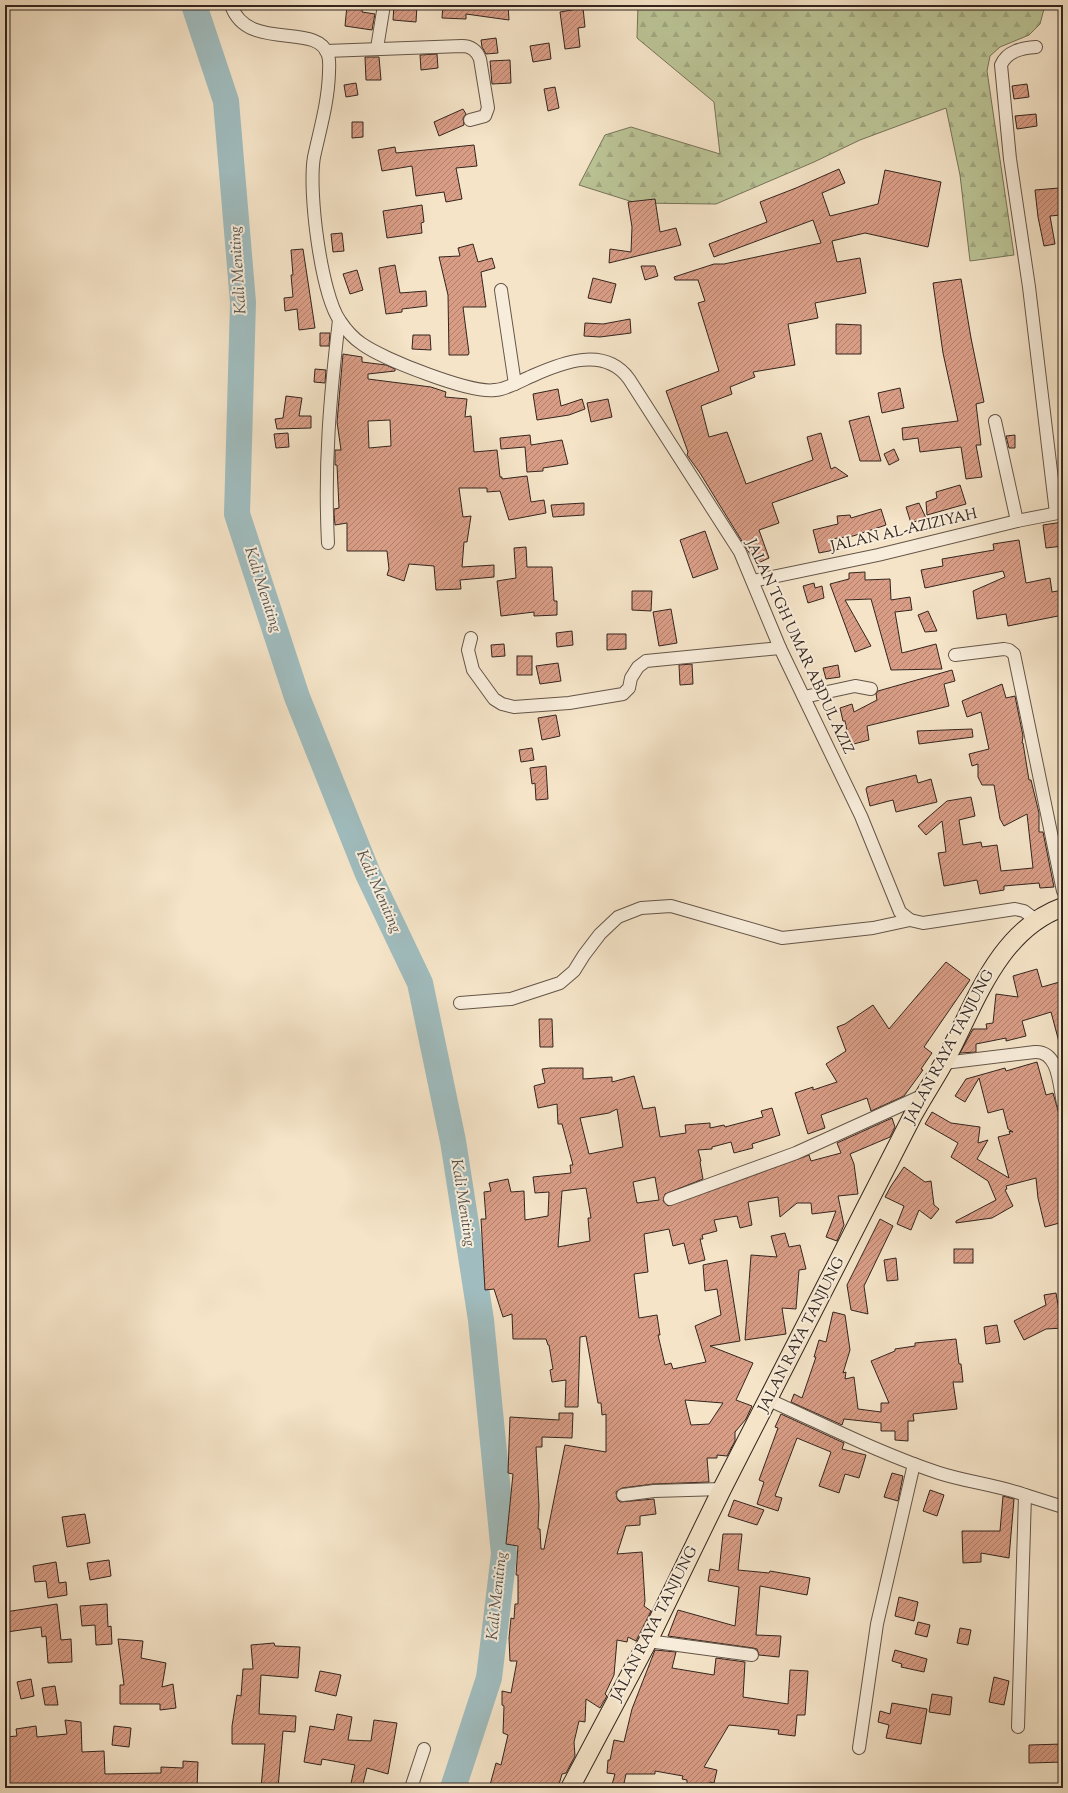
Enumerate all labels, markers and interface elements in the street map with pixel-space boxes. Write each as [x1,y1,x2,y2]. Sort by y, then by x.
water label: Kali Meniting [224,225,254,315]
street label: JALAN AL-AZIZIYAH [828,504,980,558]
street label: JALAN TGH UMAR ABDUL AZIZ [739,535,858,758]
water label: Kali Meniting [237,544,287,636]
water label: Kali Meniting [349,847,407,937]
street label: JALAN RAYA TANJUNG [900,966,1000,1129]
water label: Kali Meniting [444,1157,480,1249]
street label: JALAN RAYA TANJUNG [753,1254,850,1417]
street label: JALAN RAYA TANJUNG [606,1543,703,1706]
water label: Kali Meniting [482,1551,514,1641]

